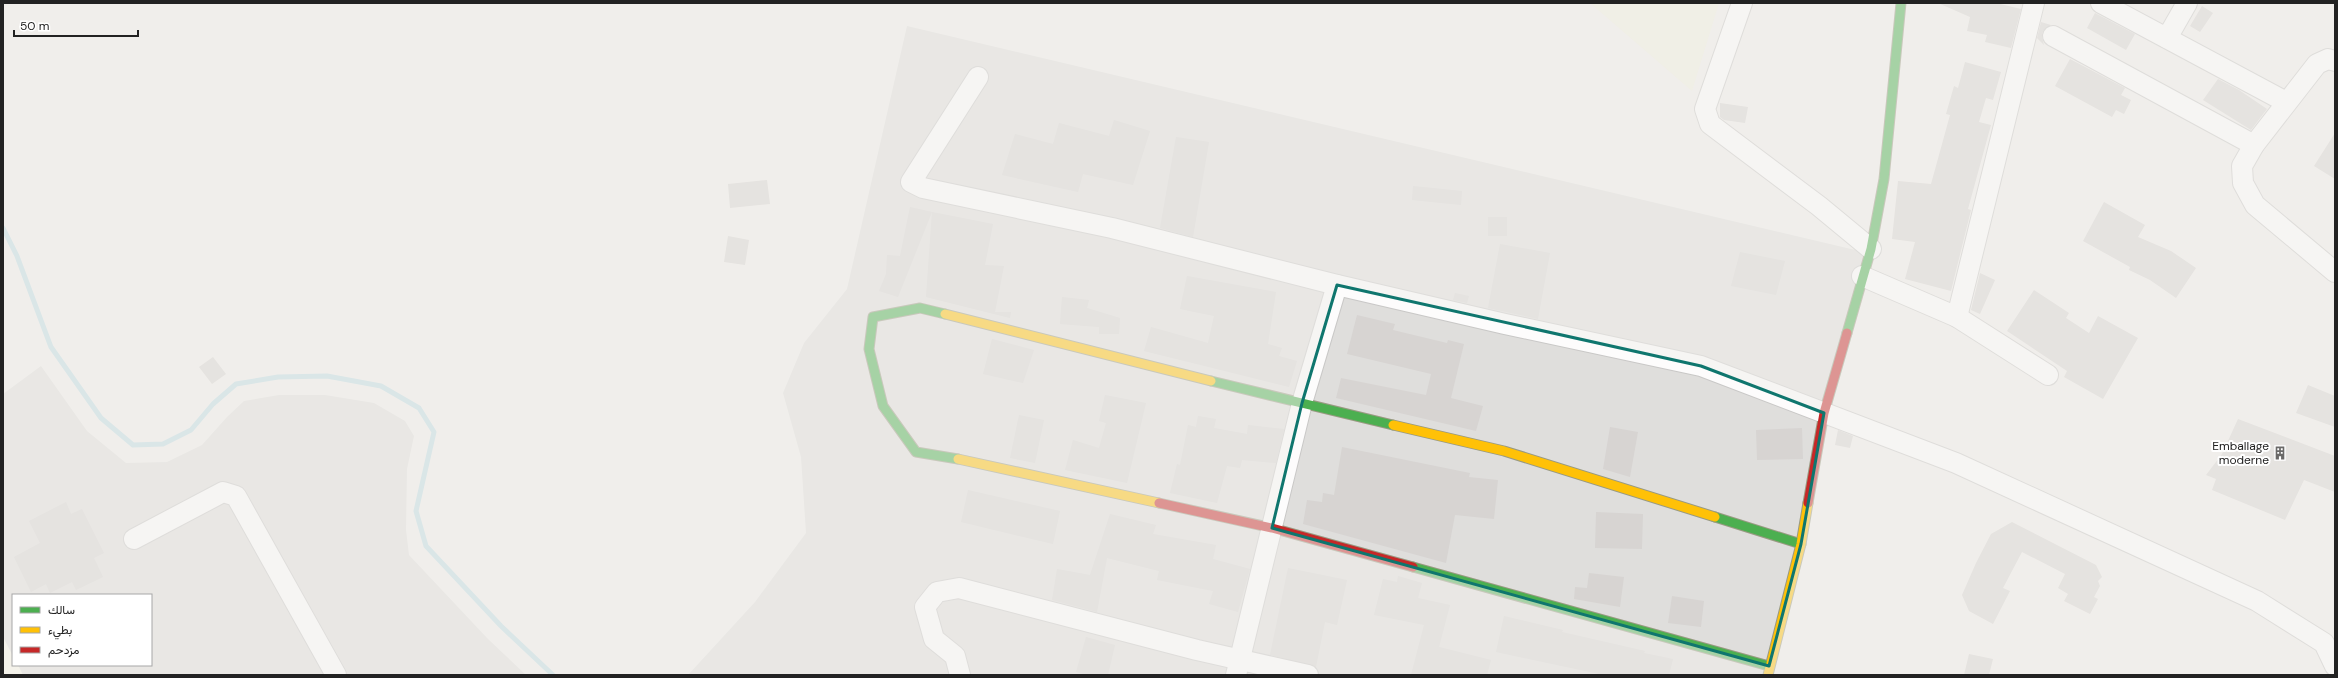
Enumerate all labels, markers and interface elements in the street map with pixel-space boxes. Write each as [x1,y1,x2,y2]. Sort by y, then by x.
scale bar [14,12,138,38]
text: 50 m [20,18,49,34]
place label: Emballage moderne [2212,438,2269,468]
building icon: Emballage moderne [2272,445,2288,461]
legend [12,594,152,666]
text: سالك [48,602,75,618]
text: بطيء [48,622,72,640]
text: مزدحم [48,642,79,658]

